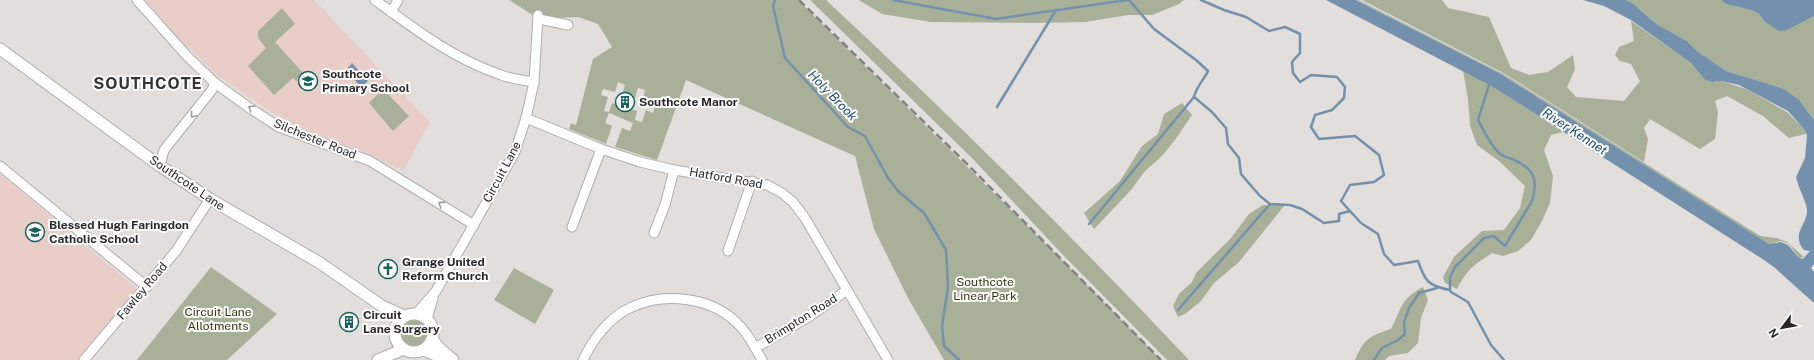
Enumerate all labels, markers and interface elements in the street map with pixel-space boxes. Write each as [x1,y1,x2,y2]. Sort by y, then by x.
place label: Southcote Primary School [322,67,410,95]
water label: Holy Brook [805,67,860,124]
school or university icon: Southcote Primary School [297,70,319,92]
district label: SOUTHCOTE [93,74,203,93]
building icon: Southcote Manor [614,91,636,113]
place label: Southcote Manor [639,95,738,109]
water label: River Kennet [1540,105,1610,158]
one-way arrow [248,106,255,113]
one-way arrow [190,110,197,117]
street label: Silchester Road [272,116,358,162]
street label: Circuit Lane [480,139,524,205]
street label: Southcote Lane [147,153,227,213]
street label: Hatford Road [688,165,764,191]
one-way arrow [438,201,445,209]
place label: Blessed Hugh Faringdon Catholic School [49,218,189,246]
school or university icon: Blessed Hugh Faringdon Catholic School [24,221,46,243]
place label: Grange United Reform Church [402,255,488,283]
church icon: Grange United Reform Church [377,258,399,280]
street label: Fawley Road [114,259,170,323]
park label: Southcote Linear Park [953,275,1017,303]
street label: Brimpton Road [762,291,840,347]
park label: Circuit Lane Allotments [184,305,252,333]
place label: Circuit Lane Surgery [363,308,440,336]
north arrow [1762,308,1802,348]
building icon: Circuit Lane Surgery [338,311,360,333]
text: N [1766,326,1781,340]

